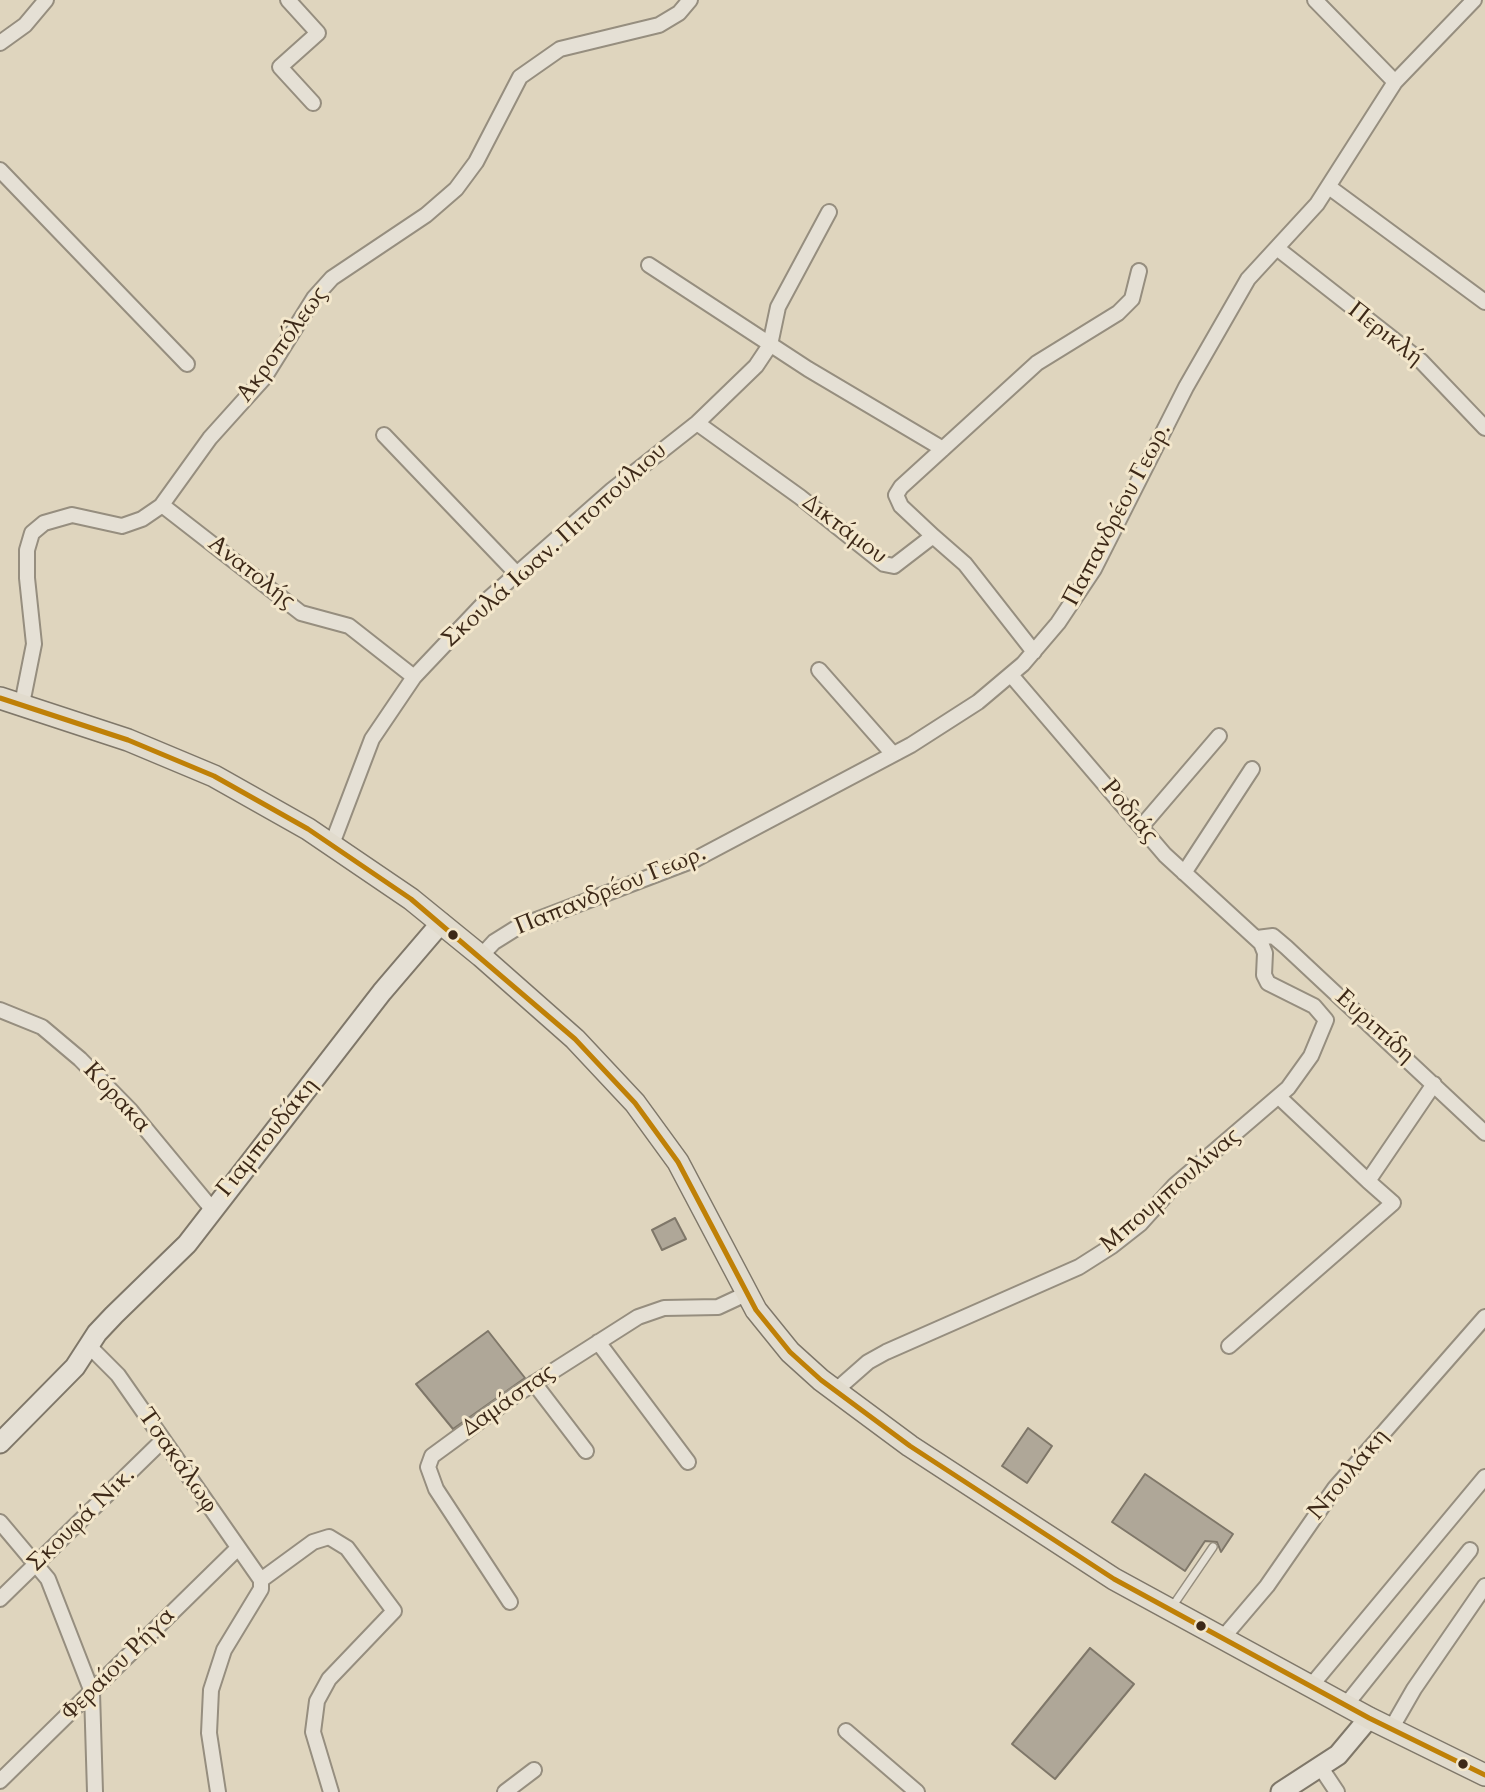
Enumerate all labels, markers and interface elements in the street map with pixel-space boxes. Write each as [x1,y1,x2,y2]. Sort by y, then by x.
street label: Ακροπόλεως [231,281,335,409]
street label: Περικλή [1342,297,1428,373]
street label: Παπανδρέου Γεωρ. [1058,418,1178,612]
street label: Σκουλά Ιωαν. Πιτοπούλιου [437,437,673,655]
street label: Δικτάμου [796,489,892,571]
street label: Ανατολής [202,530,300,616]
street label: Ροδιάς [1094,775,1164,849]
street label: Παπανδρέου Γεωρ. [511,840,711,942]
unlabelled marker [446,928,460,942]
street label: Ευριπίδη [1328,984,1420,1070]
street label: Κόρακα [76,1057,156,1139]
street label: Γιαμπουδάκη [211,1073,325,1203]
street label: Μπουμπουλίνας [1095,1122,1247,1260]
street label: Δαμάστας [457,1359,561,1443]
street label: Τσακάλωφ [130,1403,224,1519]
street label: Ντουλάκη [1303,1424,1395,1526]
street label: Σκουφά Νικ. [22,1461,142,1579]
street label: Φεραίου Ρήγα [56,1602,182,1728]
unlabelled marker [1194,1619,1208,1633]
unlabelled marker [1456,1757,1470,1771]

